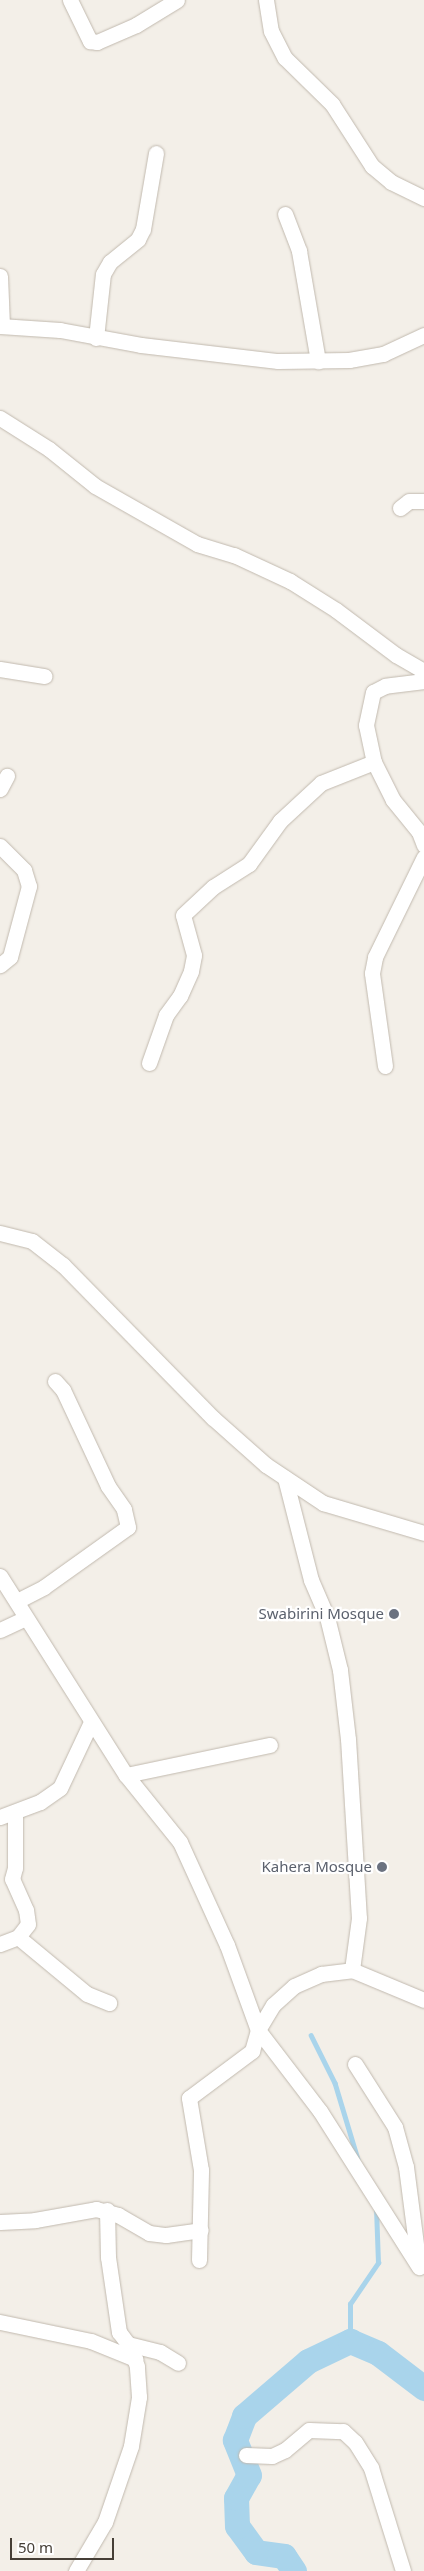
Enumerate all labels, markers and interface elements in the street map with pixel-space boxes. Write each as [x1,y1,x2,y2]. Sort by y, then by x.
place label: Swabirini Mosque [259,1605,384,1623]
marker: Swabirini Mosque [388,1608,400,1620]
place label: Kahera Mosque [262,1858,372,1876]
marker: Kahera Mosque [376,1861,388,1873]
scale bar [12,2528,116,2560]
text: 50 m [18,2537,53,2557]

